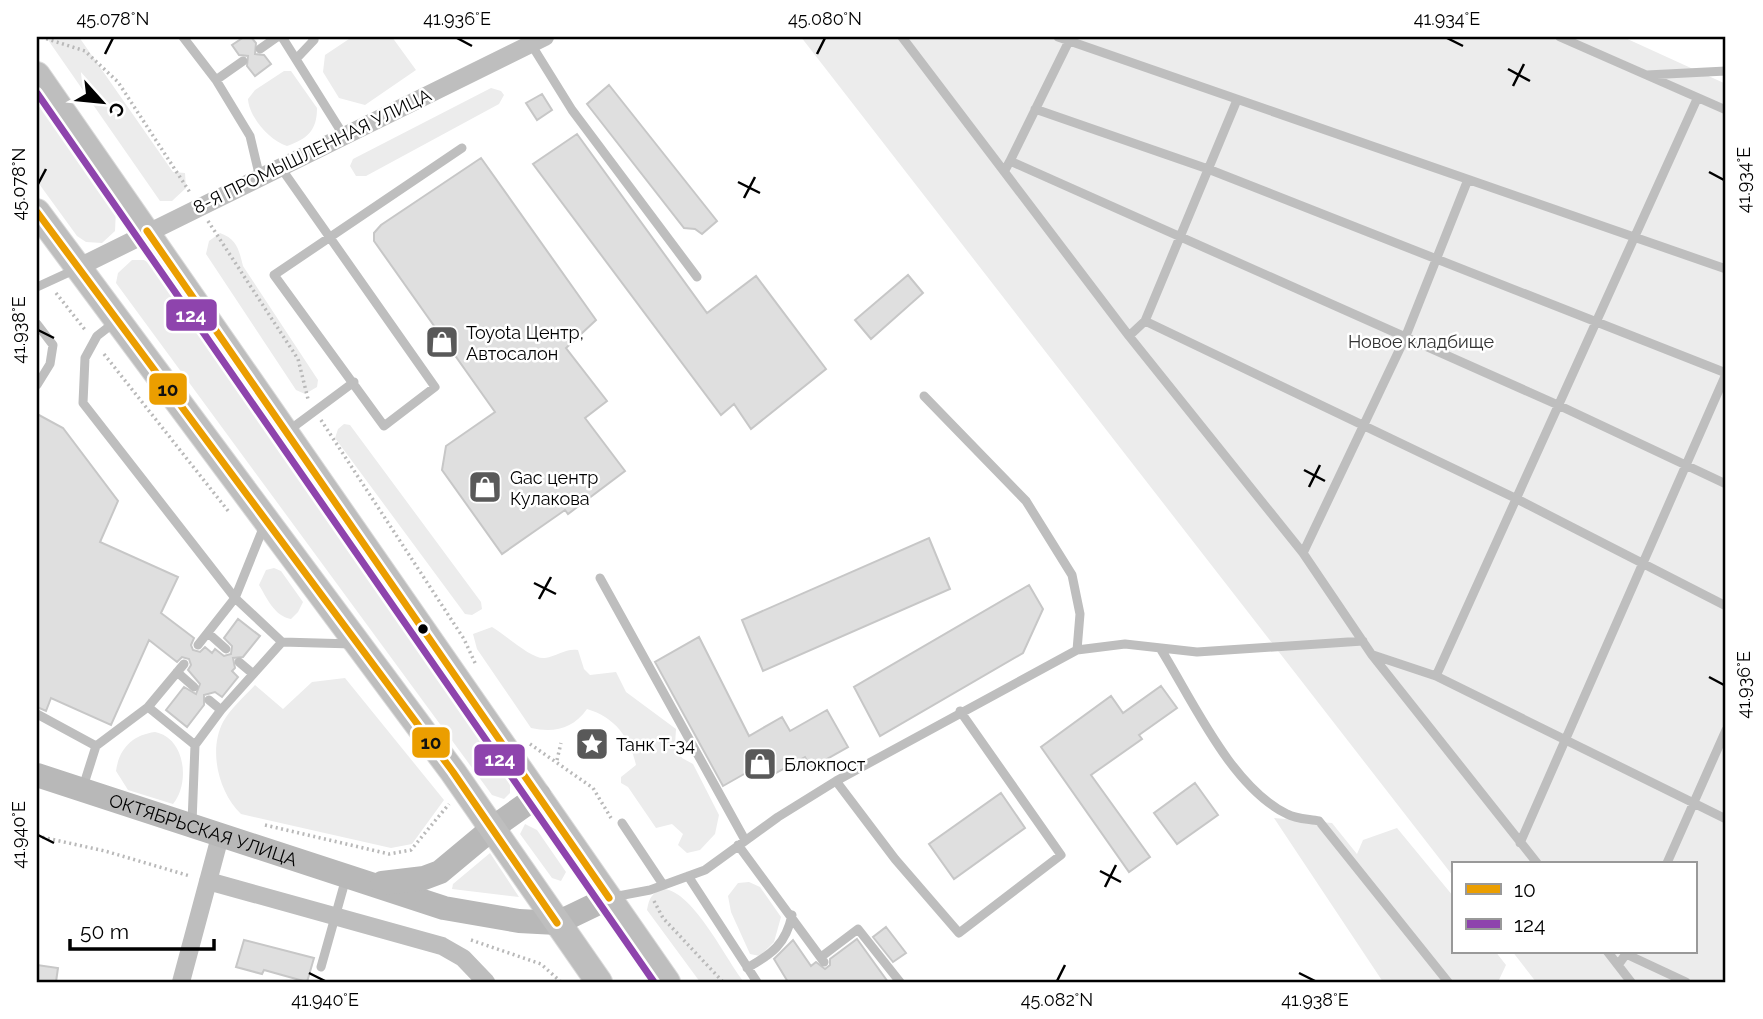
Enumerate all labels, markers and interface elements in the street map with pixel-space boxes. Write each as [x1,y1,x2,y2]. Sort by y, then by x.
text: 45.078°N [77,8,149,29]
text: 41.936°E [423,8,491,29]
text: 45.080°N [788,8,862,29]
text: 41.934°E [1414,8,1480,29]
north arrow [66,66,136,136]
street label: 8-Я ПРОМЫШЛЕННАЯ УЛИЦА [190,84,434,218]
text: С [104,99,130,121]
text: 41.934°E [1733,147,1754,213]
text: 45.078°N [8,148,29,220]
text: 41.938°E [8,296,29,364]
line badge: 124 [165,298,218,332]
text: 124 [176,304,207,326]
place label: Toyota Центр, Автосалон [466,322,584,364]
shop icon: Toyota Центр, Автосалон [423,323,461,361]
park label: Новое кладбище [1348,331,1495,352]
line badge: 10 [148,372,188,406]
text: 10 [157,378,179,400]
place label: Gac центр Кулакова [510,467,598,509]
shop icon: Gac центр Кулакова [466,468,504,506]
unlabelled marker [416,622,430,636]
text: 41.936°E [1733,651,1754,719]
place icon: Танк Т-34 [573,725,611,763]
line badge: 10 [411,726,451,759]
text: 10 [420,731,442,753]
place label: Танк Т-34 [616,734,695,755]
line badge: 124 [473,743,526,777]
shop icon: Блокпост [741,745,779,783]
text: 124 [485,748,516,770]
place label: Блокпост [784,754,866,775]
street label: ОКТЯБРЬСКАЯ УЛИЦА [107,789,300,870]
text: 41.940°E [8,801,29,869]
legend [1452,862,1696,953]
text: 10 [1514,877,1536,902]
scale bar [70,907,214,951]
text: 124 [1514,912,1545,937]
text: 50 m [80,919,129,944]
text: 41.940°E [291,989,359,1010]
text: 45.082°N [1021,989,1093,1010]
text: 41.938°E [1281,989,1349,1010]

